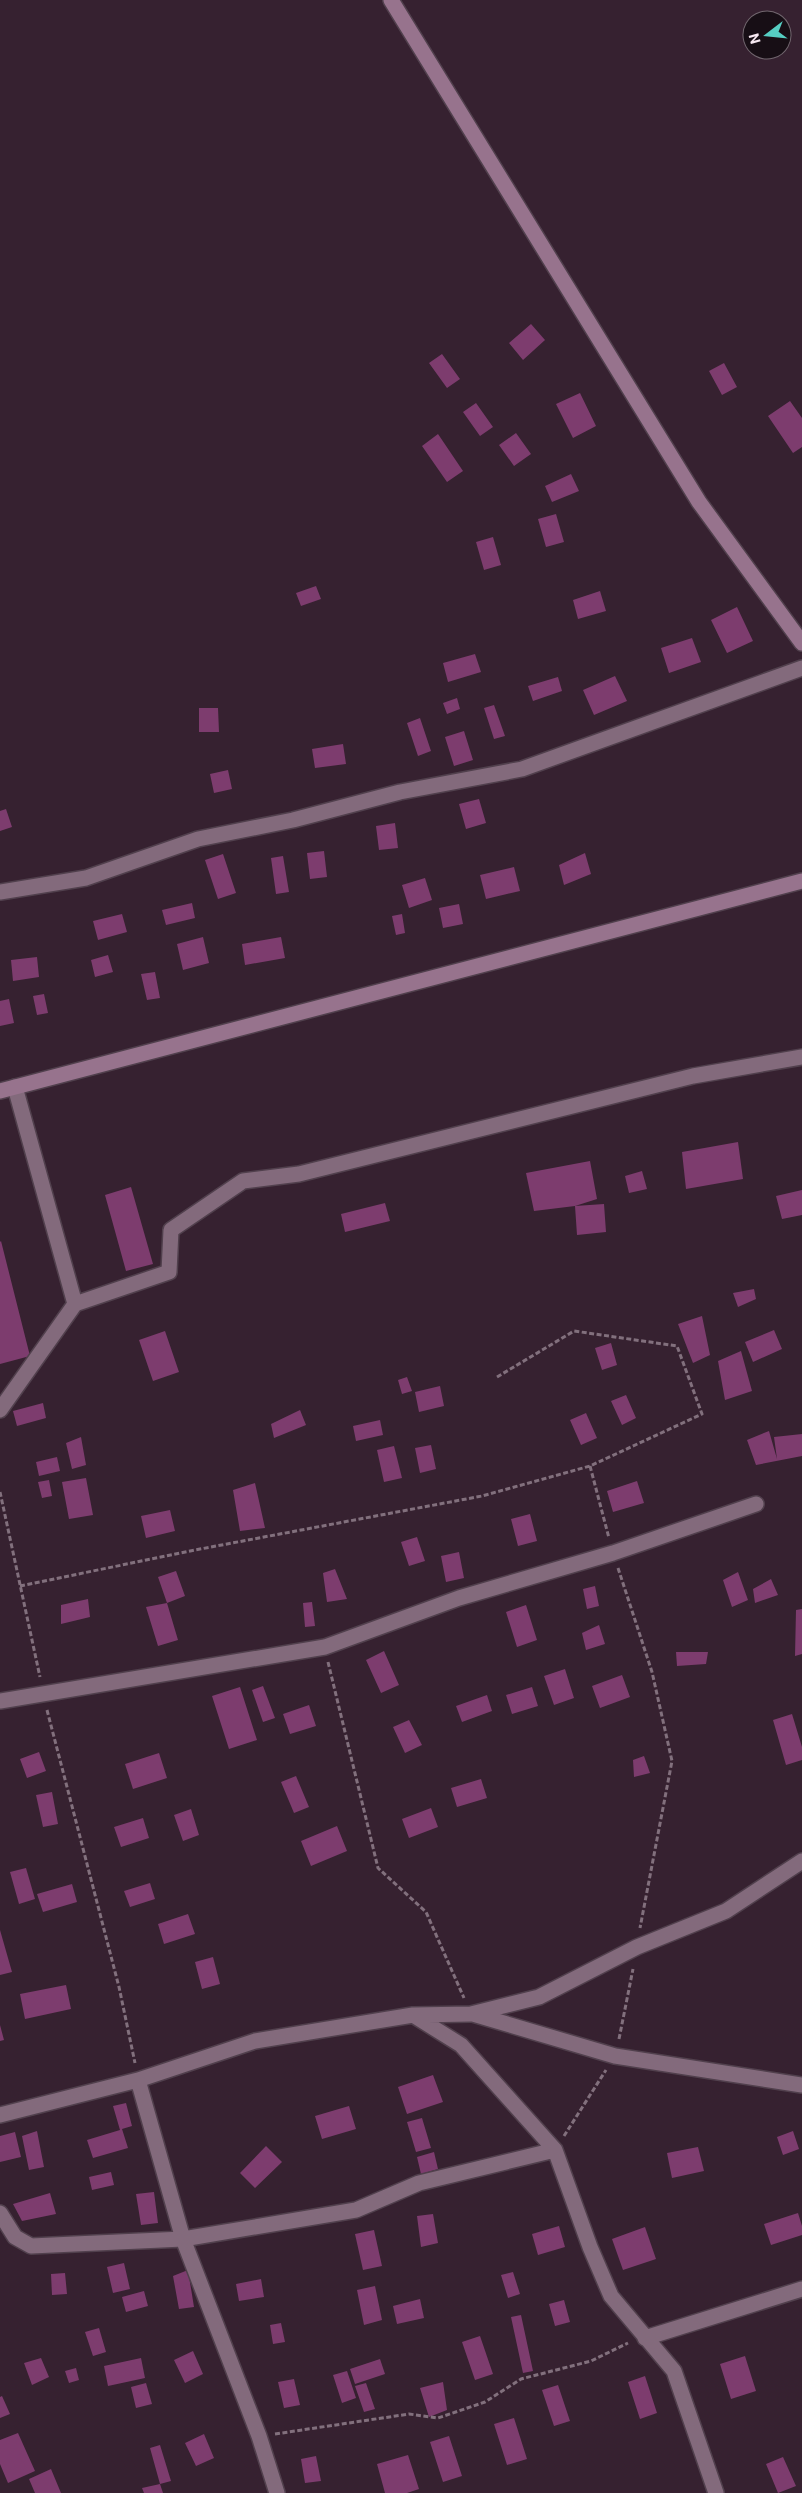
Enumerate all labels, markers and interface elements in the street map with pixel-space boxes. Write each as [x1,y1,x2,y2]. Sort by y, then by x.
north arrow [742,10,792,60]
text: N [745,32,764,46]

